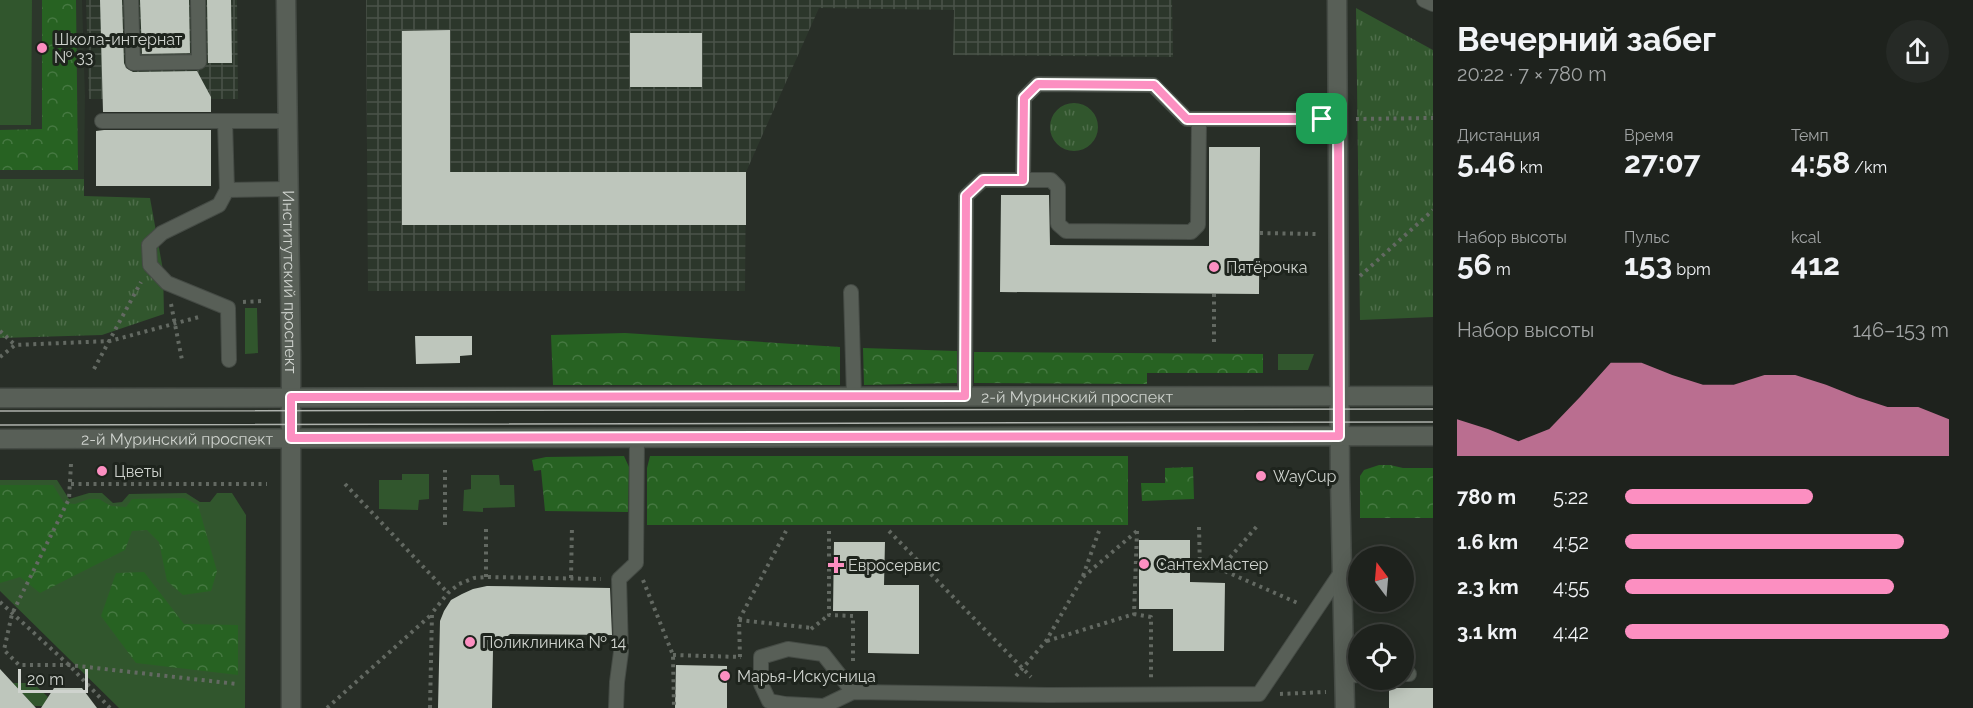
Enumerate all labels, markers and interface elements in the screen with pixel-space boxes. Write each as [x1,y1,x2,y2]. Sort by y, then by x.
text: Вечерний забег [1457,20,1716,59]
button: share [1886,20,1949,83]
place label: Школа-интернат № 33 [54,30,183,67]
marker: Школа-интернат № 33 [35,41,49,55]
text: 20:22 · 7 × 780 m [1457,62,1607,86]
pin [1296,93,1347,144]
icon: arrive [1305,102,1338,135]
text: Дистанция [1457,126,1540,145]
text: Время [1624,126,1673,145]
text: Темп [1791,126,1829,145]
text: 5.46 [1457,145,1516,180]
text: 27:07 [1624,145,1700,180]
text: 4:58 [1791,145,1850,180]
text: km [1516,158,1543,177]
text: /km [1850,158,1887,177]
street label: Институтский проспект [279,190,301,374]
text: Набор высоты [1457,228,1567,247]
text: Пульс [1624,228,1670,247]
text: kcal [1791,228,1821,247]
text: 56 [1457,247,1492,282]
text: 153 [1624,247,1672,282]
text: 412 [1791,247,1840,282]
place label: Пятёрочка [1226,258,1307,277]
marker: Пятёрочка [1207,260,1221,274]
text: m [1492,260,1511,279]
text: bpm [1672,260,1711,279]
text: Набор высоты [1457,318,1594,342]
text: 146–153 m [1853,318,1949,342]
street label: 2-й Муринский проспект [981,387,1173,406]
street label: 2-й Муринский проспект [81,429,273,448]
place label: Цветы [114,462,162,481]
marker: Цветы [95,464,109,478]
place label: WayCup [1273,467,1337,486]
marker: WayCup [1254,469,1268,483]
text: 780 m [1457,485,1516,509]
text: 5:22 [1553,485,1589,509]
text: 1.6 km [1457,530,1518,554]
text: 4:52 [1553,530,1589,554]
north arrow [1348,546,1414,612]
map controls [1348,546,1414,690]
place label: СантехМастер [1156,555,1269,574]
place label: Евросервис [848,556,941,575]
marker: СантехМастер [1137,557,1151,571]
marker: Евросервис [829,558,843,572]
text: 2.3 km [1457,575,1519,599]
text: 4:55 [1553,575,1589,599]
text: 3.1 km [1457,620,1517,644]
text: 4:42 [1553,620,1589,644]
button: locate [1348,624,1414,690]
place label: Поликлиника № 14 [482,633,627,652]
marker: Поликлиника № 14 [463,635,477,649]
scale bar [18,666,88,694]
place label: Марья-Искусница [737,667,876,686]
marker: Марья-Искусница [718,669,732,683]
text: 20 m [27,670,64,689]

